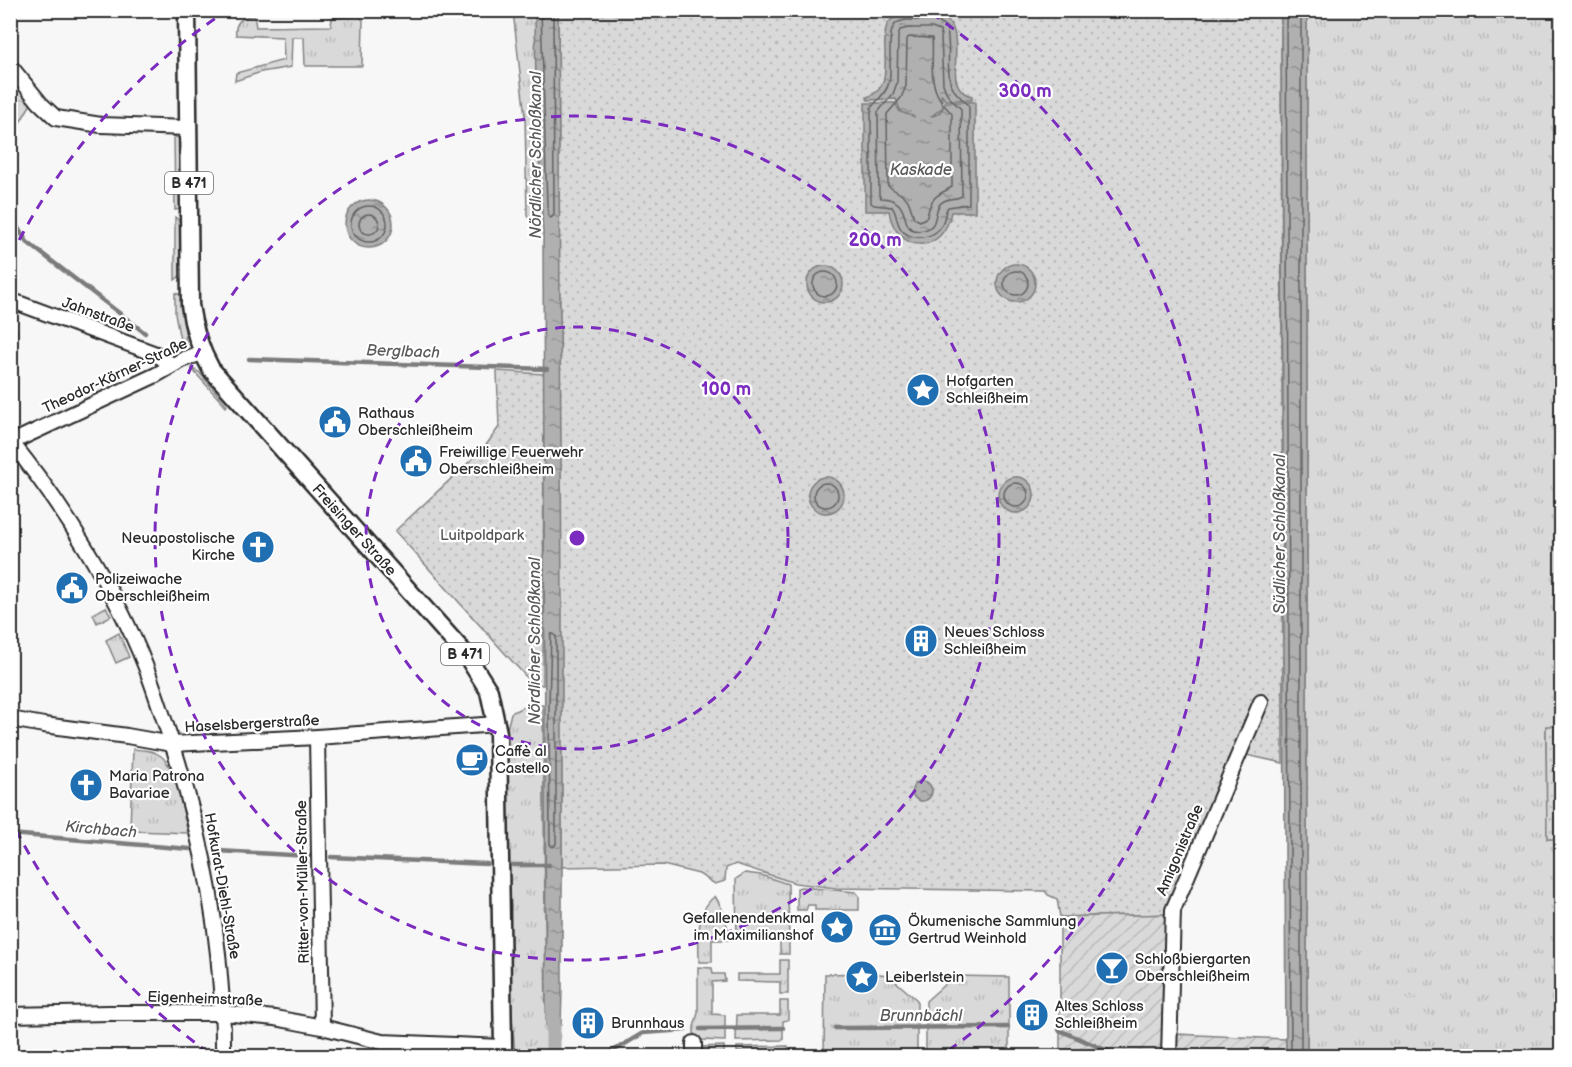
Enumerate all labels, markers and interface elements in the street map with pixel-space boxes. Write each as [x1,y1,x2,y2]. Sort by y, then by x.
water label: Nördlicher Schloßkanal [527,70,546,239]
text: 300 m [998,81,1052,102]
water label: Kaskade [890,161,952,180]
road number: B 471 [165,172,213,194]
text: 200 m [848,230,902,251]
street label: Jahnstraße [59,293,137,337]
street label: Theodor-Körner-Straße [40,334,191,418]
water label: Berglbach [366,341,441,363]
place icon: Hofgarten Schleißheim [905,372,941,408]
place label: Hofgarten Schleißheim [946,372,1028,408]
text: 100 m [701,379,751,400]
public building icon: Rathaus Oberschleißheim [317,404,353,440]
place label: Rathaus Oberschleißheim [358,404,473,440]
public building icon: Freiwillige Feuerwehr Oberschleißheim [398,443,434,479]
place label: Freiwillige Feuerwehr Oberschleißheim [439,443,584,479]
water label: Südlicher Schloßkanal [1271,453,1290,614]
street label: Freisinger Straße [308,480,400,580]
park label: Luitpoldpark [440,526,525,545]
centre of rings [567,528,587,548]
place label: Neuapostolische Kirche [121,529,235,565]
church icon: Neuapostolische Kirche [240,529,276,565]
water label: Nördlicher Schloßkanal [526,556,545,725]
public building icon: Polizeiwache Oberschleißheim [54,570,90,606]
place label: Polizeiwache Oberschleißheim [95,570,210,606]
building icon: Neues Schloss Schleißheim [903,623,939,659]
place label: Neues Schloss Schleißheim [944,623,1045,659]
road number: B 471 [441,643,489,665]
street label: Haselsbergerstraße [184,711,320,737]
cafe icon: Caffè al Castello [454,742,490,778]
place label: Caffè al Castello [495,742,550,778]
church icon: Maria Patrona Bavariae [68,767,104,803]
place label: Maria Patrona Bavariae [109,767,204,803]
street label: Ritter-von-Müller-Straße [292,800,314,964]
street label: Amigonistraße [1152,801,1208,898]
street label: Hofkurat-Diehl-Straße [200,811,244,961]
water label: Kirchbach [64,817,138,843]
place label: Gefallenendenkmal im Maximilianshof [682,909,814,945]
place icon: Gefallenendenkmal im Maximilianshof [819,909,855,945]
museum icon: Ökumenische Sammlung Gertrud Weinhold [867,912,903,948]
place label: Ökumenische Sammlung Gertrud Weinhold [908,912,1076,948]
bar icon: Schloßbiergarten Oberschleißheim [1094,950,1130,986]
place label: Schloßbiergarten Oberschleißheim [1135,950,1251,986]
place icon: Leiberlstein [844,959,880,995]
place label: Leiberlstein [885,968,964,987]
street label: Eigenheimstraße [147,987,263,1011]
building icon: Altes Schloss Schleißheim [1014,997,1050,1033]
place label: Altes Schloss Schleißheim [1055,997,1144,1033]
building icon: Brunnhaus [570,1005,606,1041]
water label: Brunnbächl [880,1007,964,1026]
place label: Brunnhaus [611,1014,685,1033]

